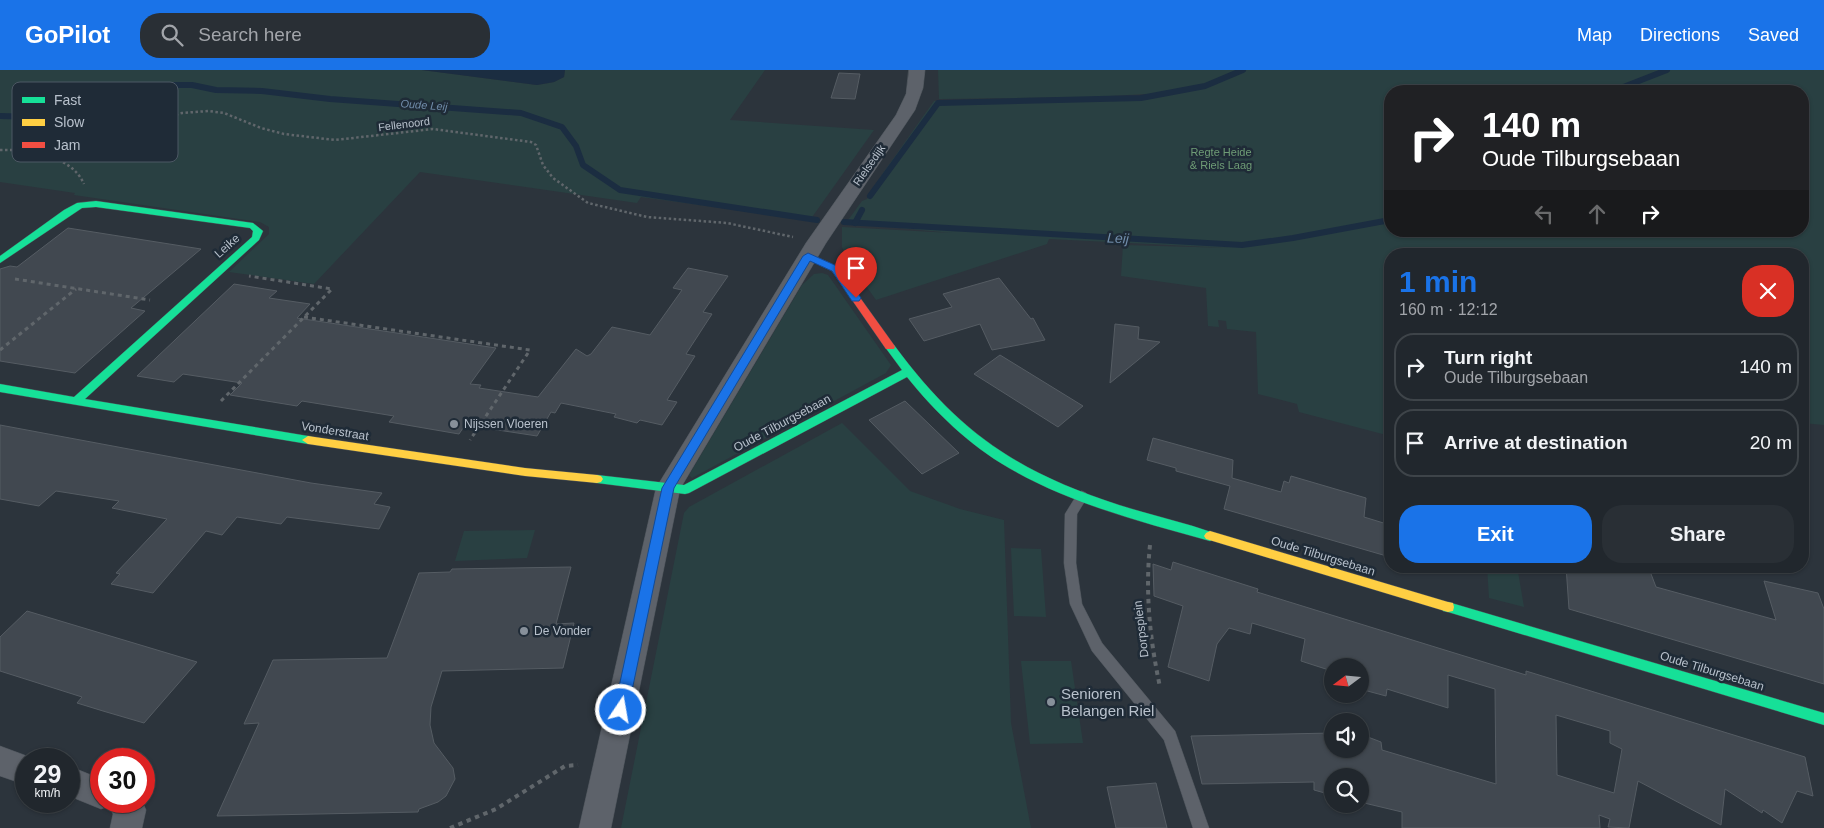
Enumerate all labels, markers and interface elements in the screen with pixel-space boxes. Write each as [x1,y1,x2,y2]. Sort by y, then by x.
search box [140,13,490,58]
text: GoPilot [25,21,110,48]
icon: search [158,21,186,49]
text: Search here [198,24,302,45]
text: Map [1577,25,1612,45]
text: Directions [1640,25,1720,45]
text: Saved [1748,25,1799,45]
legend [12,82,178,162]
text: Fast [54,92,81,108]
water label: Oude Leij [400,97,448,113]
icon: right [1399,105,1464,170]
text: 140 m [1482,105,1581,144]
text: Slow [54,114,85,130]
street label: Fellenoord [377,115,431,133]
text: Jam [54,137,80,153]
street label: Rielsedijk [851,142,888,188]
park label: Regte Heide & Riels Laag [1190,146,1252,171]
text: Oude Tilburgsebaan [1482,146,1680,171]
icon: left [1530,200,1558,228]
icon: ahead [1583,200,1611,228]
icon: right [1636,200,1664,228]
water label: Leij [1107,229,1130,247]
street label: Leike [212,231,243,261]
pin [835,247,877,298]
icon: arrive [842,254,870,282]
text: 1 min [1399,265,1477,298]
button: close [1742,265,1794,317]
text: 160 m · 12:12 [1399,301,1498,318]
text: Turn right [1444,347,1532,368]
icon: right [1401,353,1429,381]
text: 140 m [1739,356,1792,377]
text: Oude Tilburgsebaan [1444,369,1588,386]
street label: Oude Tilburgsebaan [731,391,833,455]
place label: Nijssen Vloeren [464,417,548,431]
marker: Nijssen Vloeren [448,418,460,430]
street label: Vonderstraat [300,419,370,443]
icon: arrive [1401,429,1429,457]
text: Arrive at destination [1444,432,1628,453]
text: 20 m [1750,432,1792,453]
button: Exit [1399,505,1592,563]
button: Share [1602,505,1794,563]
street label: Oude Tilburgsebaan [1269,534,1377,578]
street label: Dorpsplein [1131,600,1151,658]
place label: De Vonder [534,624,591,638]
marker: De Vonder [518,625,530,637]
street label: Oude Tilburgsebaan [1658,649,1766,693]
north arrow [1324,658,1369,702]
map controls [1324,658,1369,813]
position arrow [594,683,646,735]
place label: Senioren Belangen Riel [1061,685,1154,719]
marker: Senioren Belangen Riel [1045,696,1057,708]
button: sound [1324,713,1369,758]
speed limit sign: 30 [90,748,155,813]
text: 29 [34,760,61,788]
button: search [1324,768,1369,813]
text: km/h [34,786,61,800]

